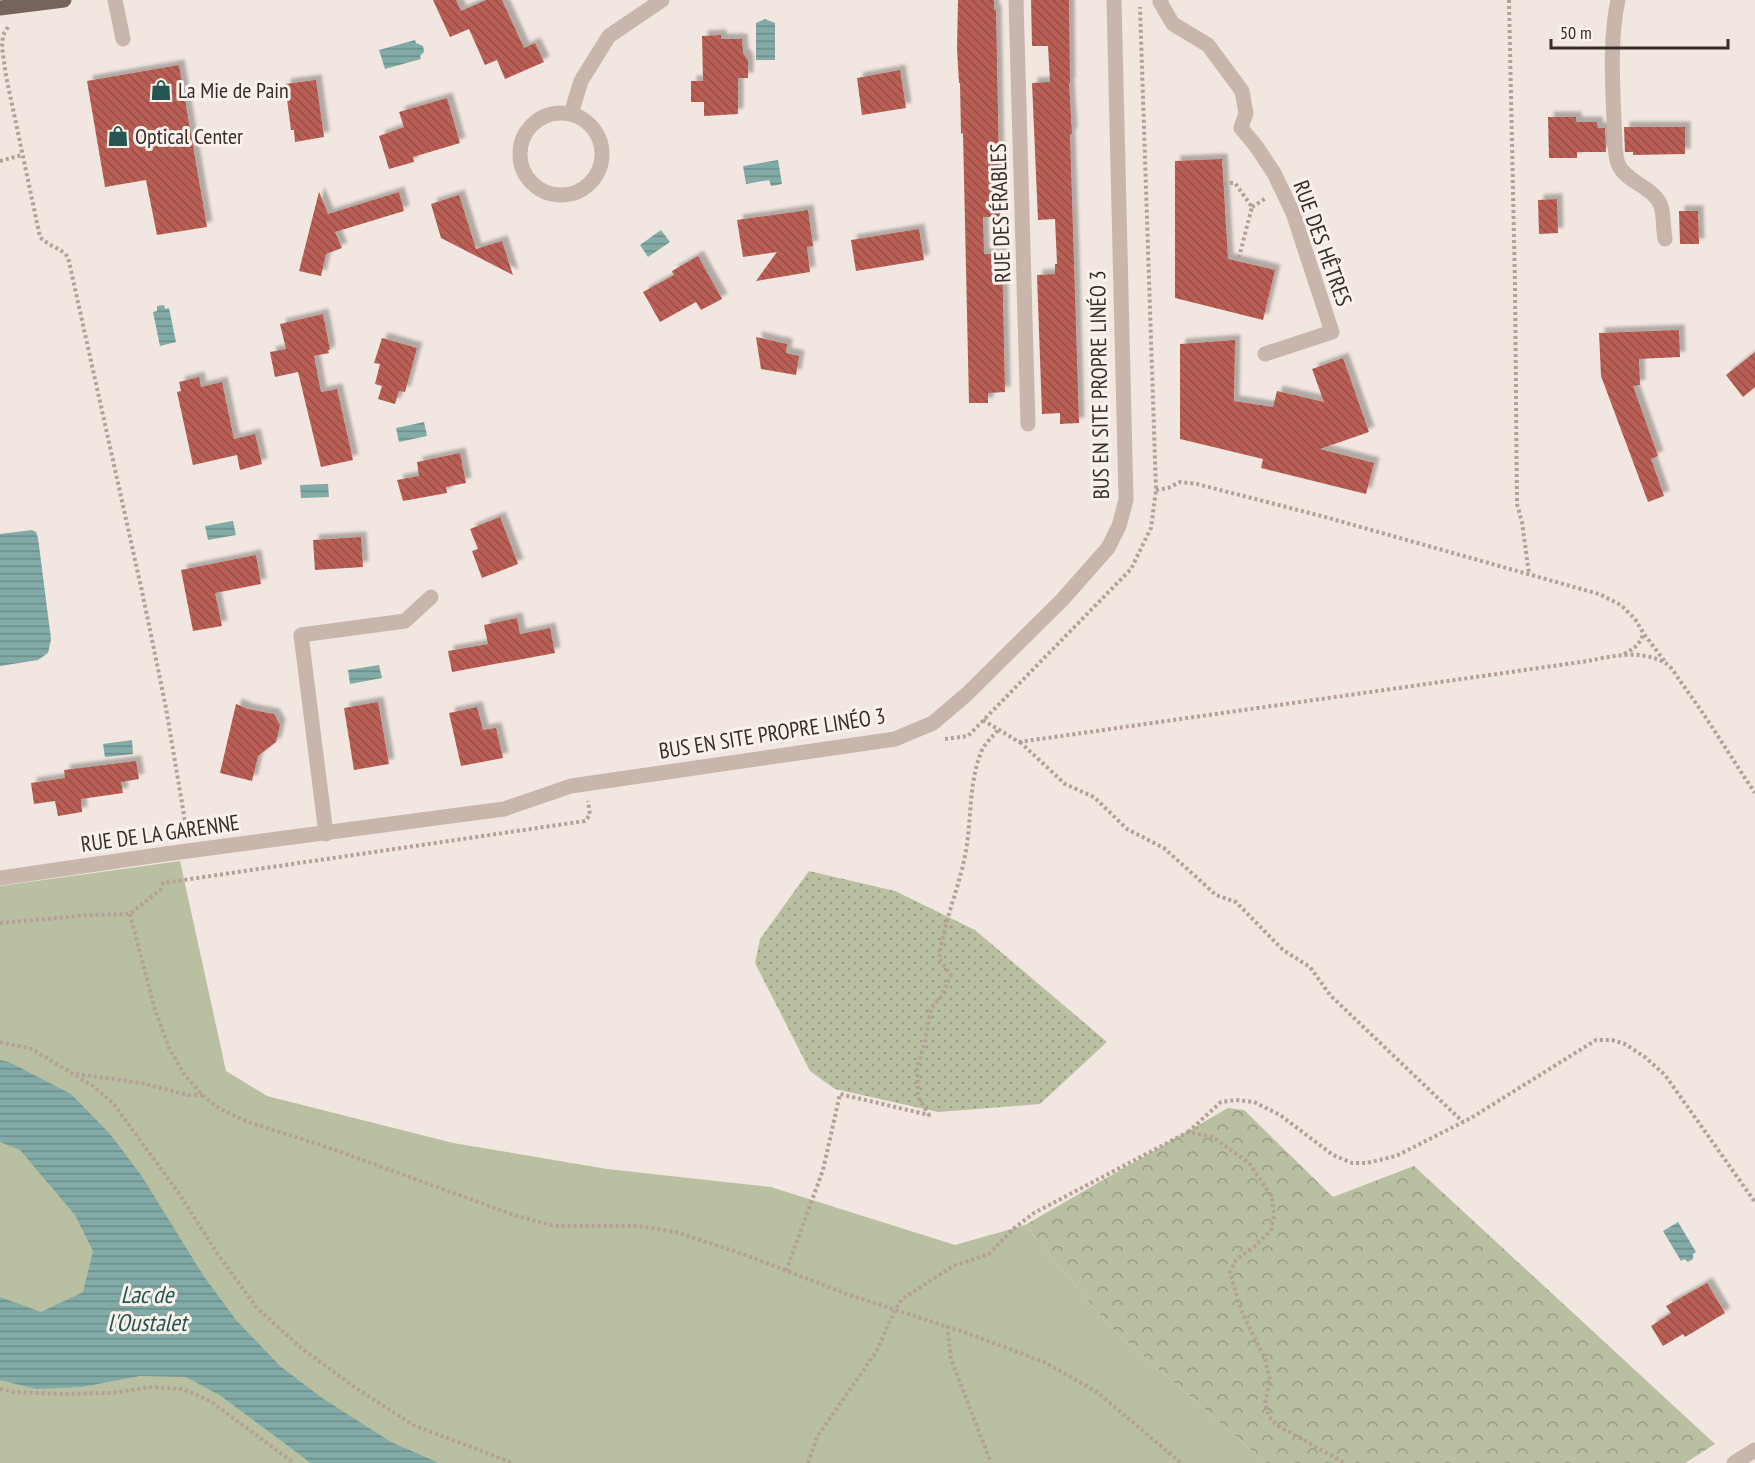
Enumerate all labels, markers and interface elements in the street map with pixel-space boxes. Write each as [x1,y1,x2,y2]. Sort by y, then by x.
scale bar [1551,12,1728,50]
text: 50 m [1560,21,1592,44]
place label: La Mie de Pain [178,76,289,104]
shop icon: La Mie de Pain [149,78,173,102]
place label: Optical Center [135,122,243,150]
shop icon: Optical Center [106,124,130,148]
street label: RUE DES ÉRABLES [984,143,1016,283]
street label: RUE DES HÊTRES [1287,176,1359,310]
street label: BUS EN SITE PROPRE LINÉO 3 [1083,270,1115,500]
street label: BUS EN SITE PROPRE LINÉO 3 [657,701,887,765]
street label: RUE DE LA GARENNE [79,808,241,858]
water label: Lac de l'Oustalet [107,1279,189,1338]

